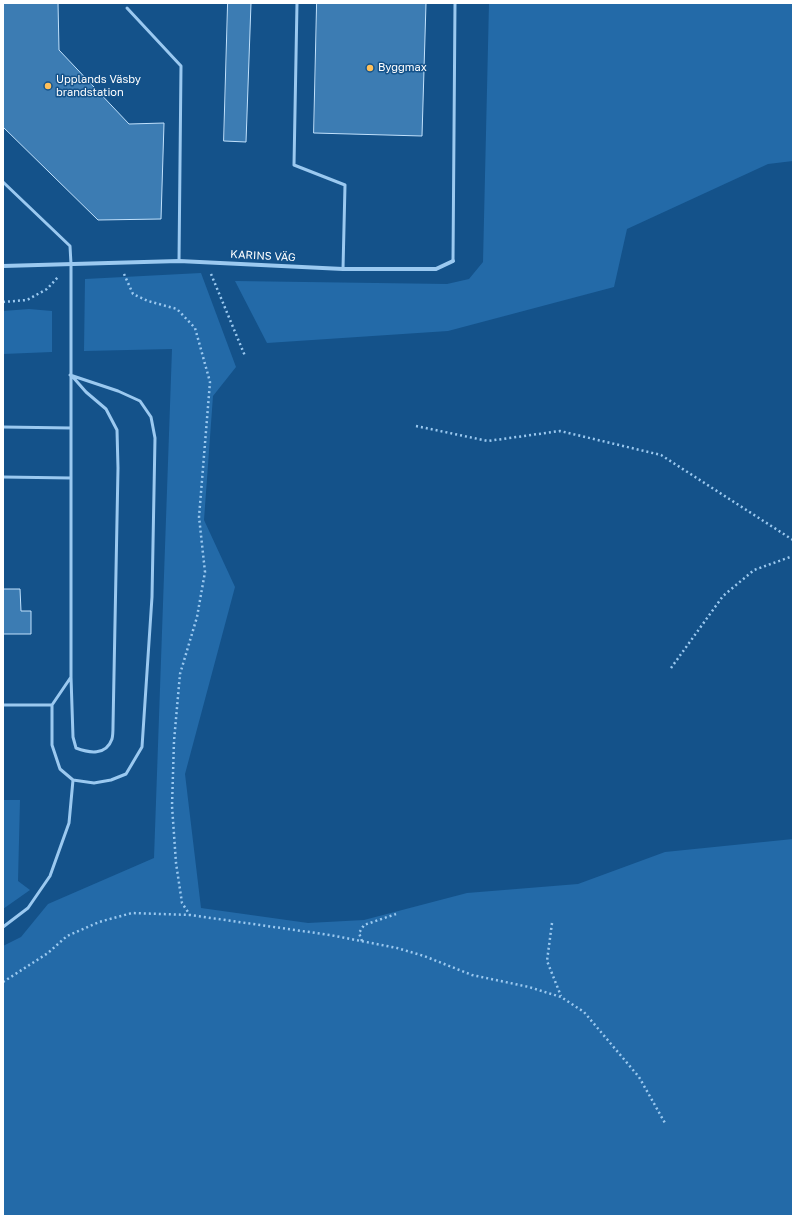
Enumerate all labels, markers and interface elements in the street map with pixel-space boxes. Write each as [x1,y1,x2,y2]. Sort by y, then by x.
place label: Byggmax [378,61,427,75]
marker: Byggmax [365,63,375,73]
place label: Upplands Väsby brandstation [56,73,141,99]
marker: Upplands Väsby brandstation [43,81,53,91]
street label: KARINS VÄG [230,248,296,264]

